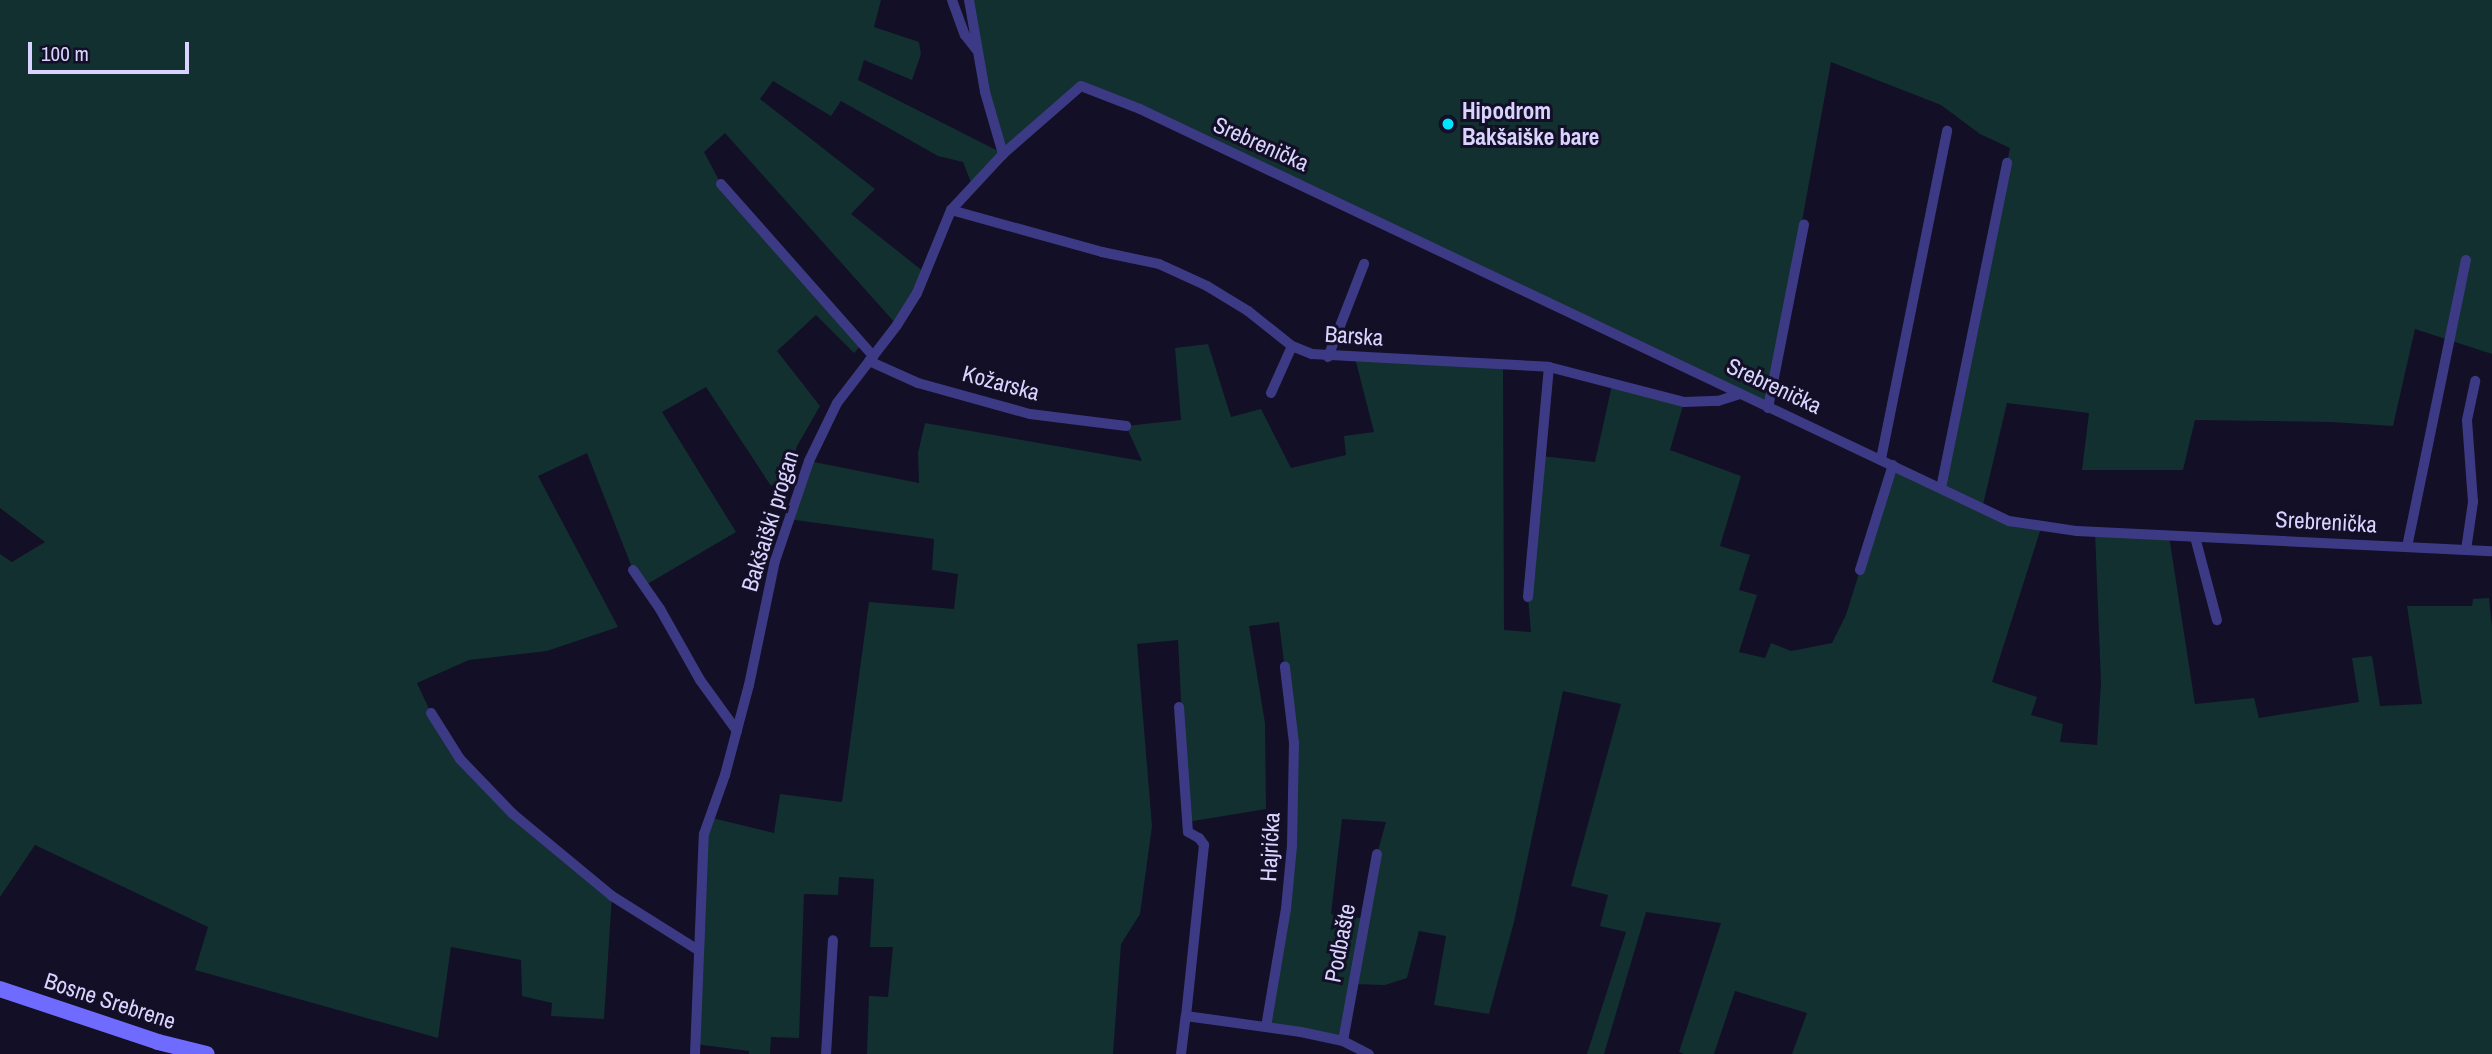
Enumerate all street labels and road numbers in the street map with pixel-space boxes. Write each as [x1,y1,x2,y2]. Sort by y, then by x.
street label: Srebrenička [1209,111,1313,177]
street label: Barska [1324,320,1384,352]
street label: Srebrenička [1722,352,1826,420]
street label: Kožarska [959,359,1043,407]
street label: Bakšaiški progan [735,447,805,595]
street label: Srebrenička [2275,506,2377,538]
street label: Hajrićka [1254,812,1286,882]
street label: Podbašte [1319,901,1361,985]
street label: Bosne Srebrene [41,967,179,1035]

